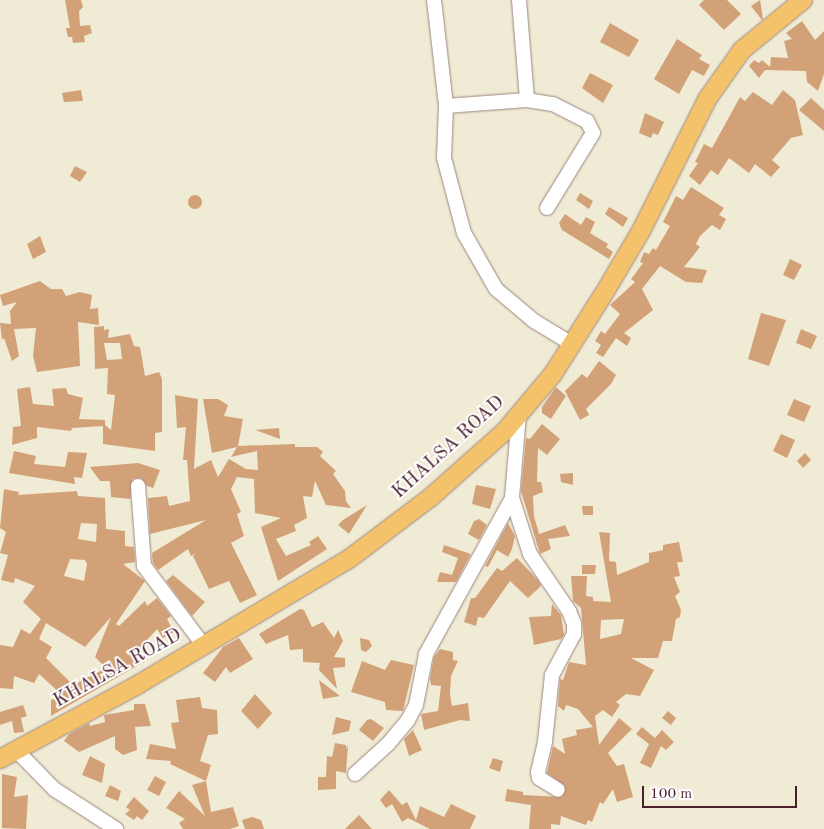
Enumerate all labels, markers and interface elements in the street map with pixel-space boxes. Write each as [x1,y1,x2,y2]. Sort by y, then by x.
street label: KHALSA ROAD [388,392,510,504]
street label: KHALSA ROAD [50,624,186,714]
scale bar [644,776,799,808]
text: 100 m [650,787,692,802]

